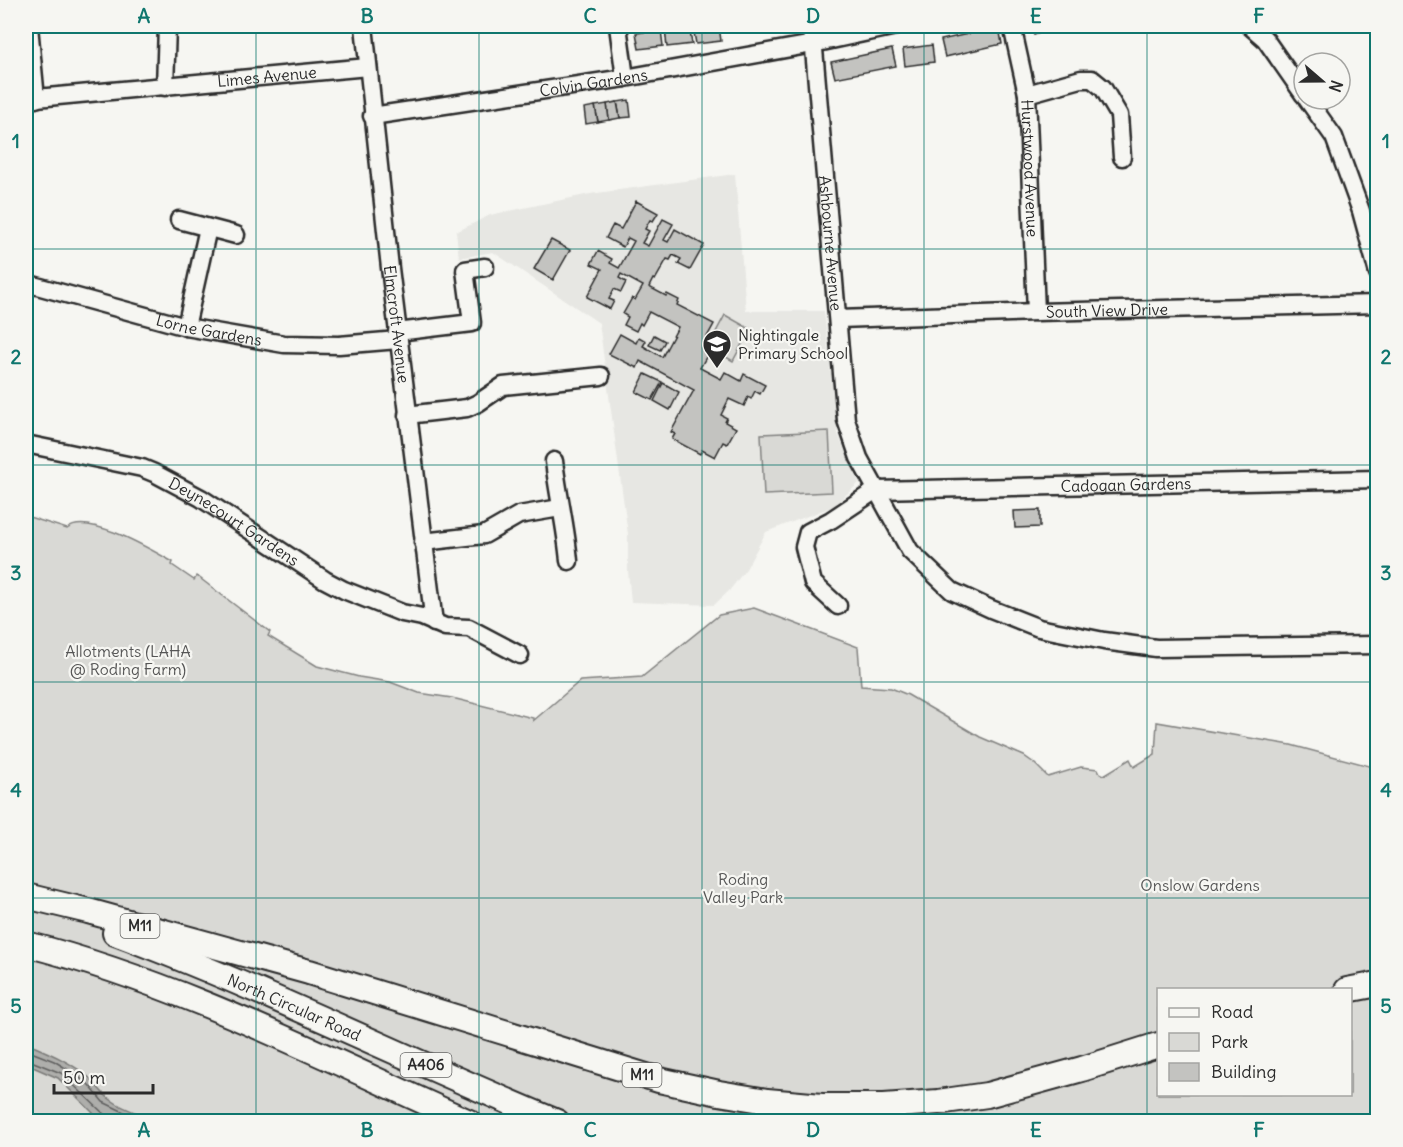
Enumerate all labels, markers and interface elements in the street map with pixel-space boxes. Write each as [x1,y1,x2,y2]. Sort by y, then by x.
text: A [138,3,151,28]
text: B [360,3,374,28]
text: C [583,3,597,28]
text: D [806,3,820,28]
text: E [1030,3,1042,28]
text: F [1253,3,1265,28]
north arrow [1292,51,1352,111]
street label: Limes Avenue [216,62,318,91]
street label: Colvin Gardens [538,64,649,101]
text: N [1325,78,1347,95]
street label: Hurstwood Avenue [1017,99,1043,237]
text: 1 [12,128,20,153]
text: 1 [1382,128,1390,153]
street label: Ashbourne Avenue [815,175,847,312]
street label: Elmcroft Avenue [380,264,414,384]
street label: South View Drive [1046,299,1168,322]
street label: Lorne Gardens [154,309,263,350]
place label: Nightingale Primary School [738,325,848,363]
school or university icon: Nightingale Primary School [701,328,733,370]
text: 2 [11,344,22,369]
text: 2 [1381,344,1392,369]
street label: Deynecourt Gardens [165,473,303,570]
street label: Cadogan Gardens [1060,473,1191,496]
text: 3 [10,560,22,585]
text: 3 [1380,560,1392,585]
park label: Allotments (LAHA @ Roding Farm) [65,641,191,679]
text: 4 [10,777,22,802]
text: 4 [1380,777,1392,802]
park label: Roding Valley Park [703,869,783,907]
park label: Onslow Gardens [1140,875,1260,895]
road number: M11 [120,914,160,938]
street label: North Circular Road [225,969,364,1045]
legend [1157,988,1352,1096]
text: 5 [10,993,22,1018]
text: 5 [1380,993,1392,1018]
text: Road [1211,1000,1254,1023]
text: Park [1211,1030,1248,1053]
road number: A406 [400,1053,452,1077]
scale bar [54,1057,153,1095]
text: Building [1211,1060,1276,1083]
road number: M11 [622,1063,662,1087]
text: 50 m [63,1066,105,1089]
text: A [138,1117,151,1142]
text: B [360,1117,374,1142]
text: C [583,1117,597,1142]
text: D [806,1117,820,1142]
text: E [1030,1117,1042,1142]
text: F [1253,1117,1265,1142]

